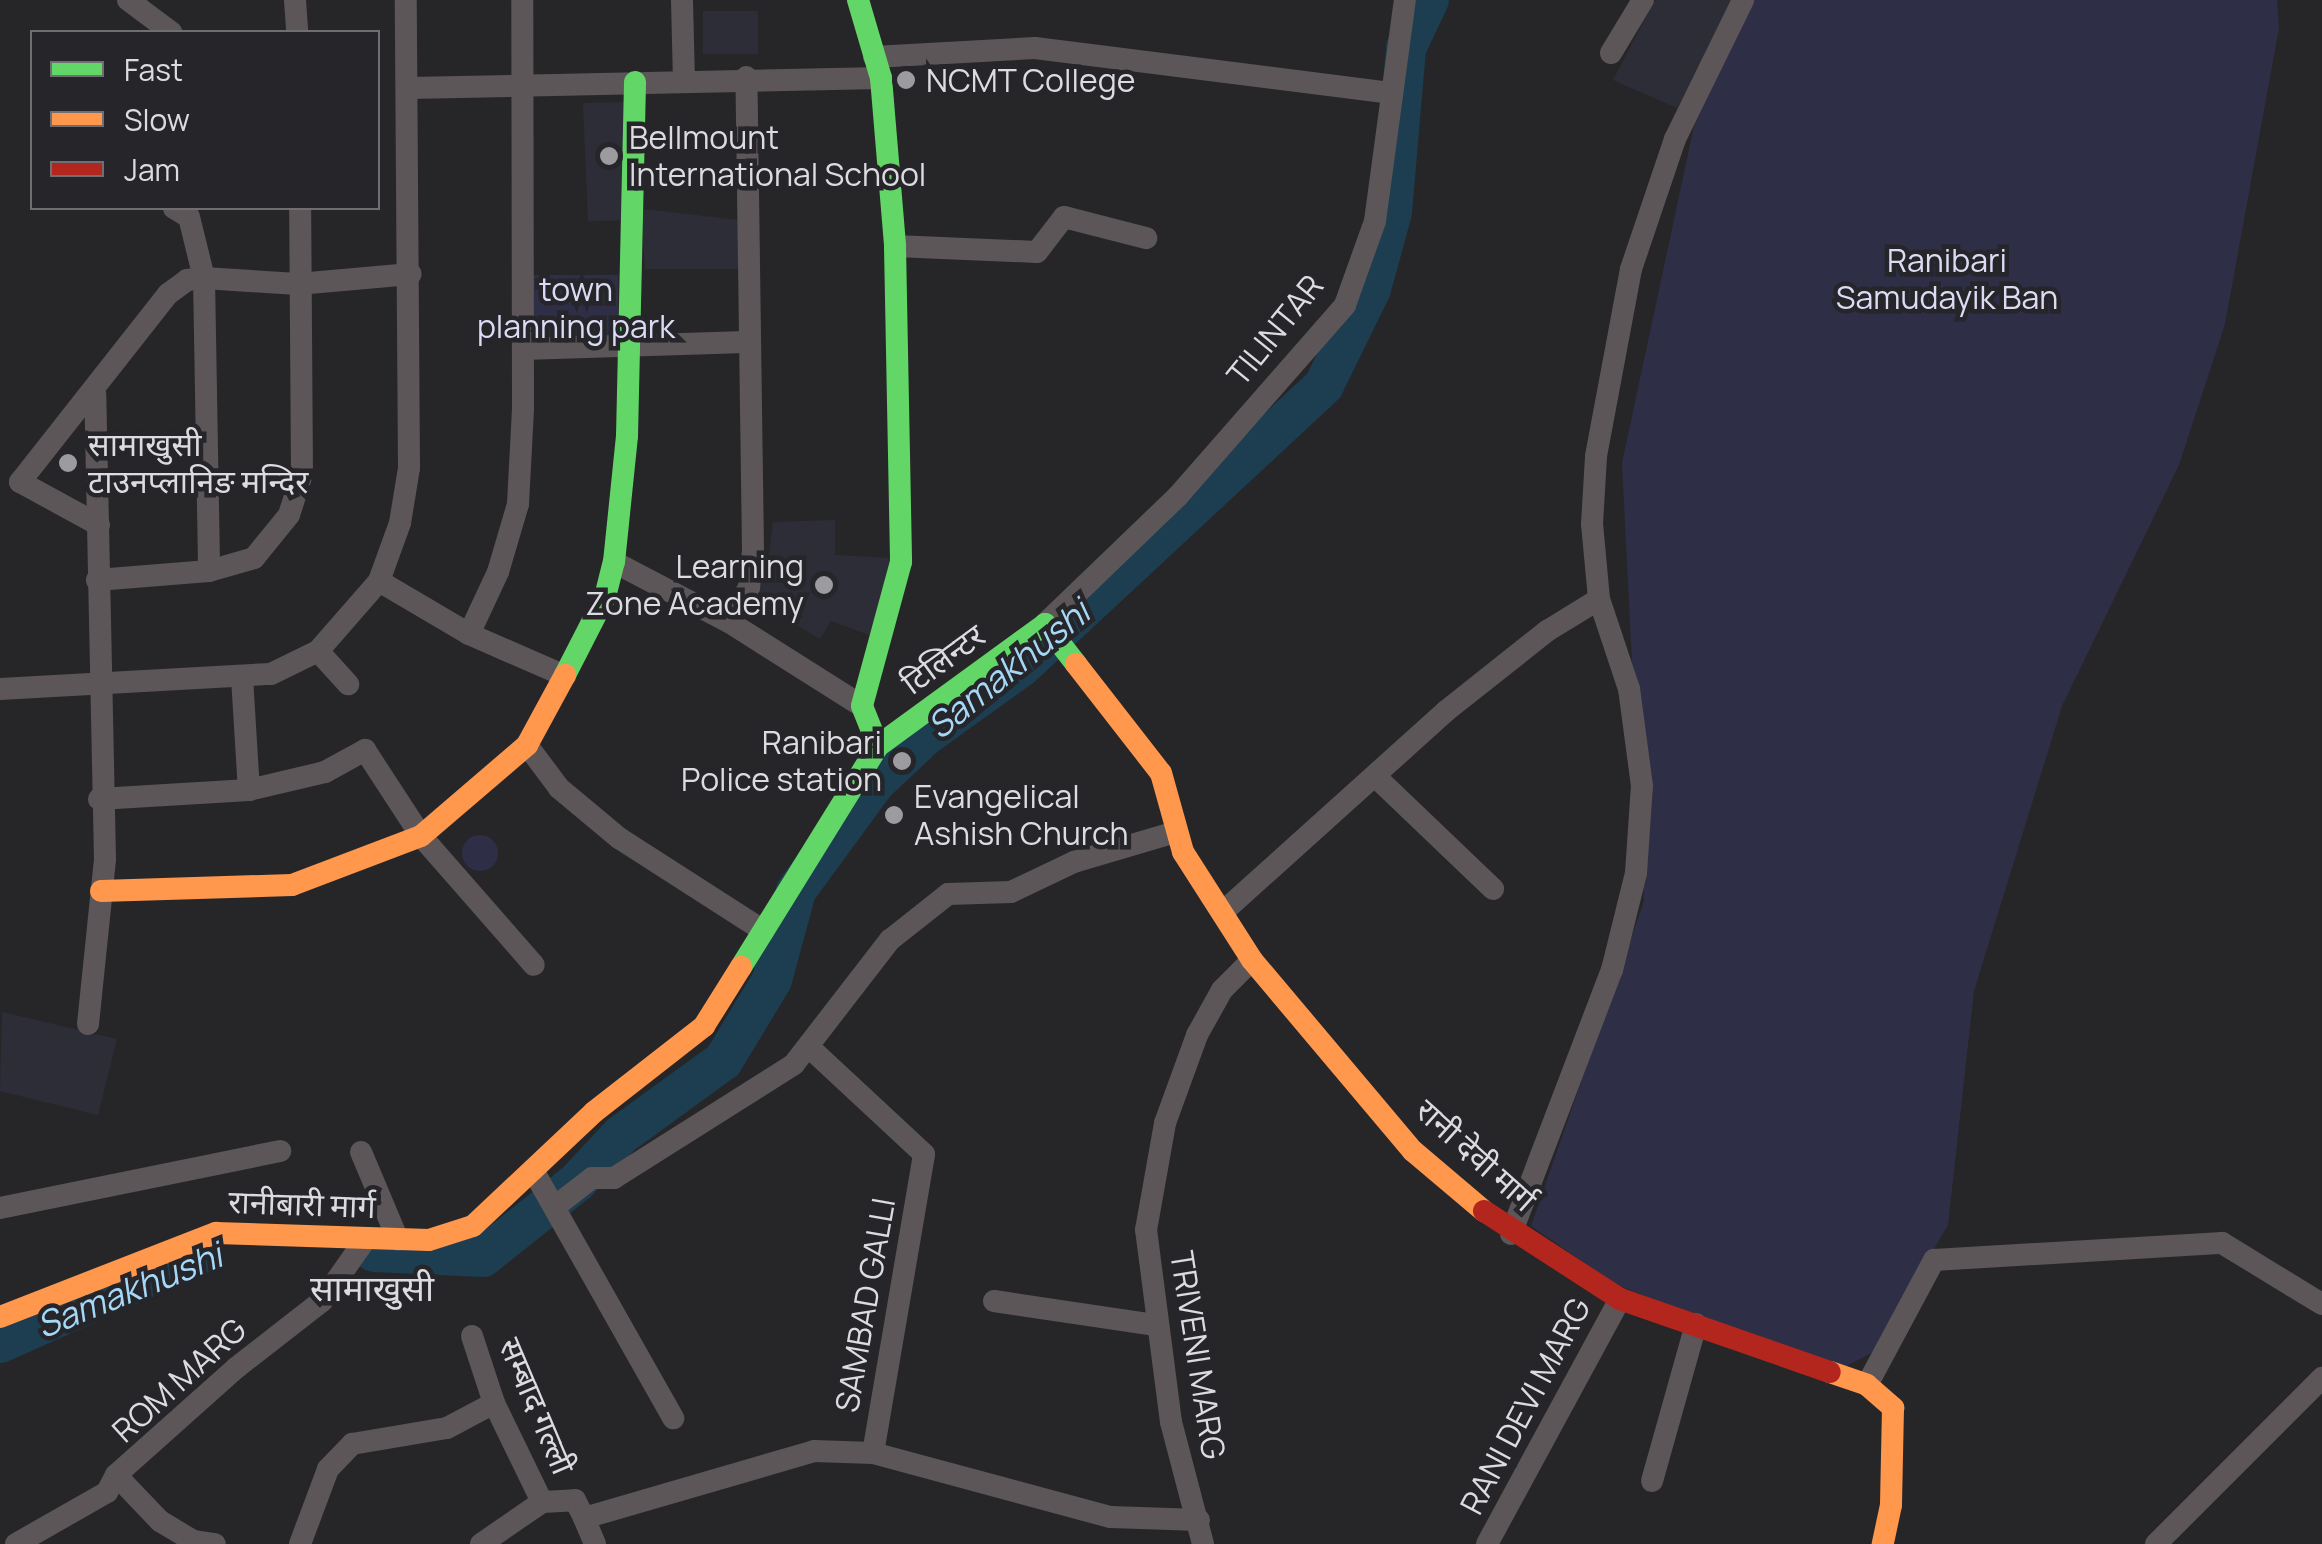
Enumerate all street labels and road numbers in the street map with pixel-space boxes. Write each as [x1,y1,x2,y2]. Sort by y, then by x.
street label: TILINTAR [1219,267,1331,393]
street label: टिलिन्टर [894,616,992,702]
street label: रानी देवी मार्ग [1408,1091,1544,1219]
street label: रानीबारी मार्ग [228,1182,376,1226]
street label: SAMBAD GALLI [827,1195,903,1415]
street label: TRIVENI MARG [1163,1248,1233,1462]
street label: RANI DEVI MARG [1452,1291,1598,1521]
street label: ROM MARG [104,1310,254,1450]
street label: सम्बाद गल्ली [491,1332,583,1480]

